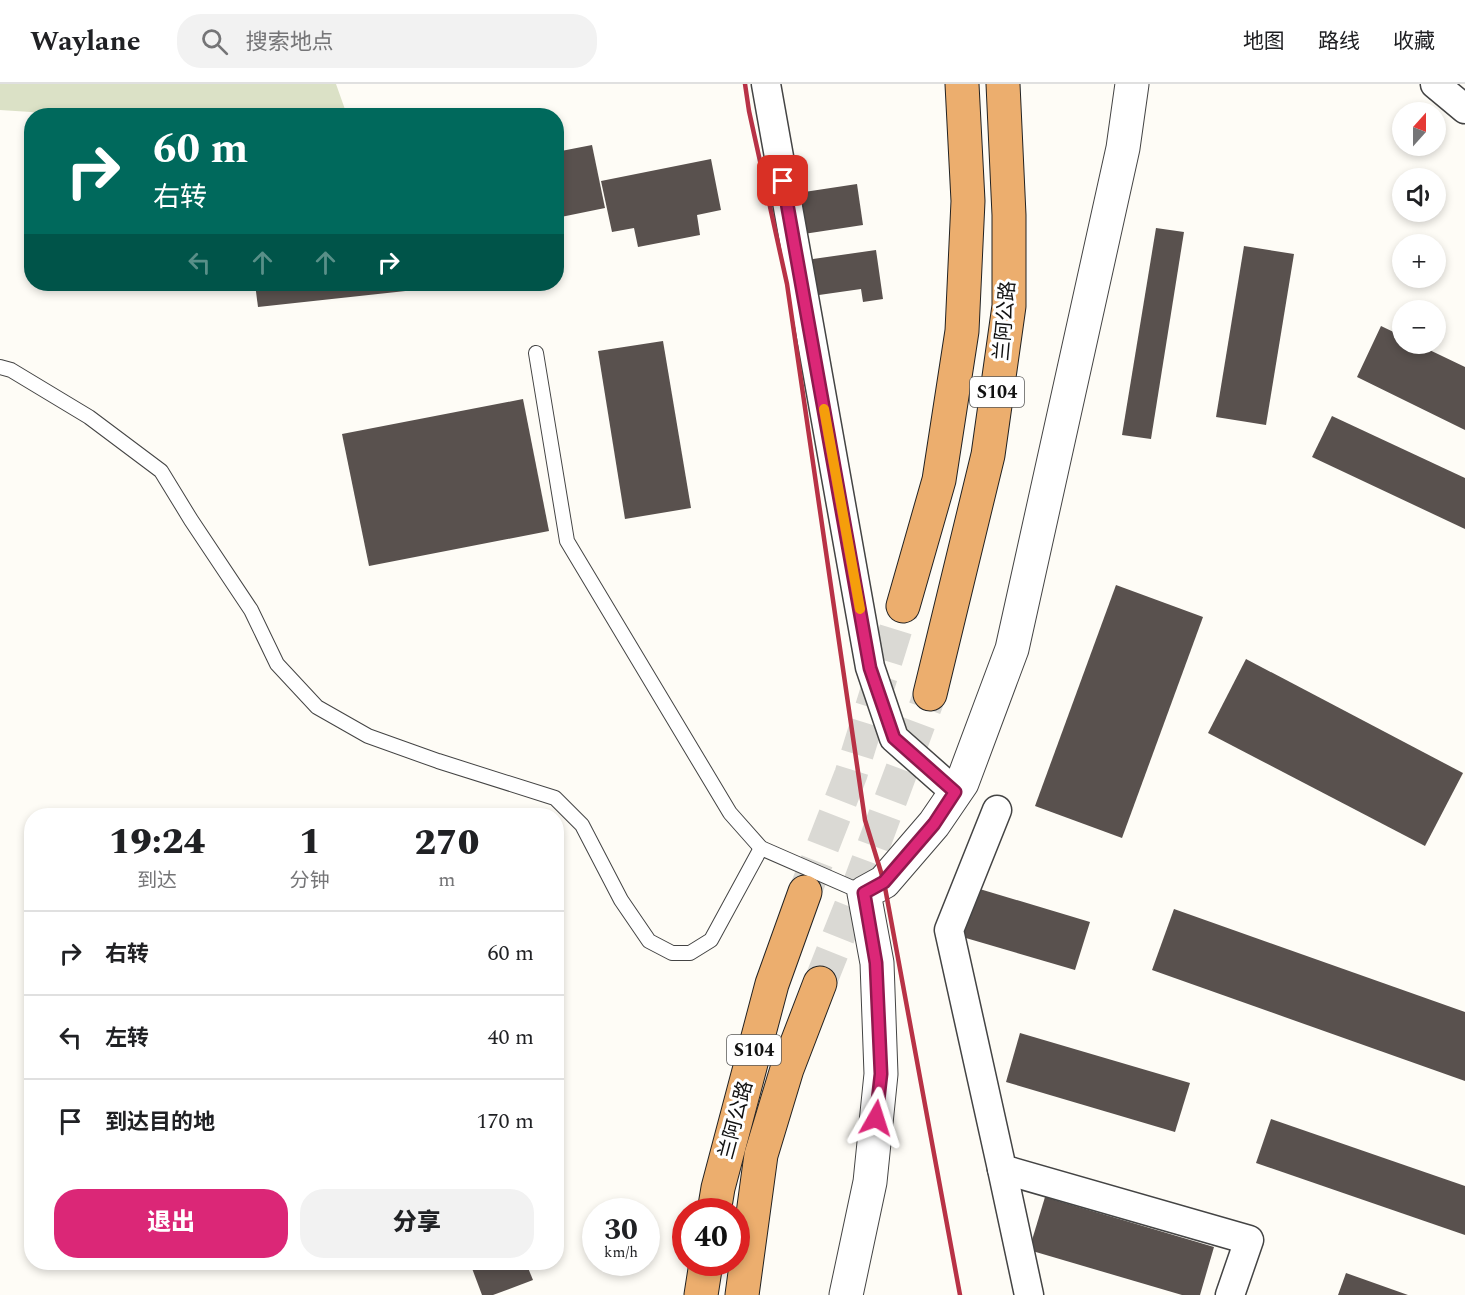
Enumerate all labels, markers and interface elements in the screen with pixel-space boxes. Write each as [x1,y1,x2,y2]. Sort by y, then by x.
search box [177,14,597,68]
text: Waylane [30,20,141,63]
icon: search [198,25,231,58]
text: 搜索地点 [246,26,334,59]
text: 地图 [1243,26,1285,58]
text: 路线 [1318,26,1360,58]
text: 收藏 [1393,26,1435,58]
north arrow [1392,102,1446,156]
map controls [1392,102,1446,354]
text: 60 m [153,118,248,181]
icon: right [54,132,132,210]
pin [757,155,808,206]
icon: arrive [766,164,799,197]
button: sound [1392,168,1446,222]
text: 右转 [153,177,207,219]
button: + [1392,234,1446,288]
icon: left [183,246,216,279]
icon: ahead [246,246,279,279]
icon: ahead [309,246,342,279]
icon: right [372,246,405,279]
street label: 兰阿公路 [987,280,1023,362]
button: − [1392,300,1446,354]
road number: S104 [970,377,1024,407]
text: 19:24 [109,815,205,870]
text: 1 [299,815,321,870]
text: 270 [415,816,479,871]
text: m [438,865,456,895]
text: 到达 [137,866,177,896]
text: 分钟 [290,866,330,896]
icon: right [54,937,87,970]
text: 60 m [488,937,534,970]
text: 右转 [105,938,149,971]
icon: left [54,1021,87,1054]
text: 40 m [488,1021,534,1054]
text: 左转 [105,1022,149,1055]
road number: S104 [727,1035,781,1065]
street label: 兰阿公路 [711,1077,761,1163]
position arrow [844,1086,908,1150]
icon: arrive [54,1105,87,1138]
text: 170 m [477,1105,534,1138]
text: 到达目的地 [105,1106,215,1139]
button: 退出 [54,1189,288,1258]
button: 分享 [300,1189,534,1258]
speed limit sign: 40 [672,1198,750,1276]
text: 30 [604,1207,638,1253]
text: km/h [604,1241,638,1264]

